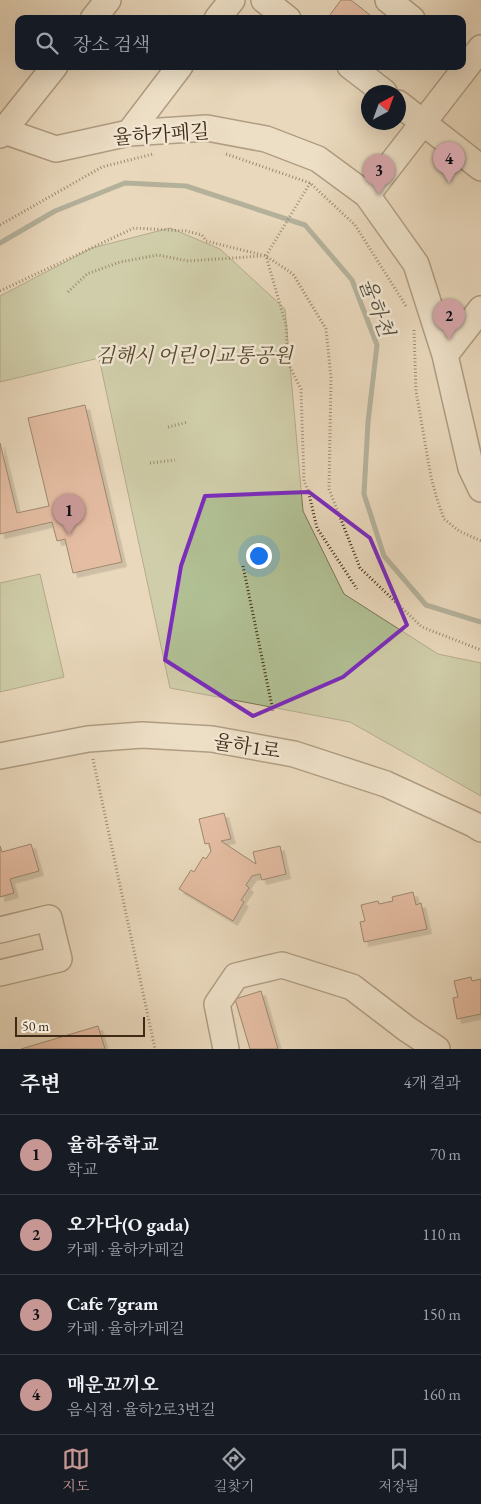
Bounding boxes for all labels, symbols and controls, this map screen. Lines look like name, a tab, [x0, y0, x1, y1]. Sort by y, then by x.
search box	[15, 15, 466, 70]
icon: search	[33, 29, 61, 57]
text: 장소 검색	[73, 32, 150, 57]
north arrow	[361, 85, 406, 130]
street label: 율하카페길	[112, 118, 210, 150]
pin: 4	[433, 142, 465, 183]
pin: 3	[363, 154, 395, 195]
water label: 율하천	[353, 274, 401, 342]
pin: 2	[433, 299, 465, 340]
park label: 김해시 어린이교통공원	[95, 342, 294, 368]
pin: 1	[53, 494, 85, 535]
your location	[246, 543, 272, 569]
street label: 율하1로	[212, 728, 282, 764]
scale bar	[15, 1014, 145, 1037]
text: 50 m	[22, 1017, 49, 1035]
text: 주변	[20, 1070, 61, 1097]
text: 4개 결과	[404, 1072, 461, 1093]
text: 율하중학교	[67, 1132, 159, 1157]
text: 1	[32, 1144, 40, 1165]
text: 70 m	[430, 1144, 461, 1165]
text: 학교	[67, 1159, 98, 1180]
text: 오가다(O gada)	[67, 1212, 189, 1237]
text: 2	[32, 1224, 40, 1245]
text: 110 m	[422, 1224, 461, 1245]
text: 카페 · 율하카페길	[67, 1239, 185, 1260]
text: Cafe 7gram	[67, 1291, 158, 1316]
text: 3	[32, 1304, 40, 1325]
text: 150 m	[422, 1304, 461, 1325]
text: 카페 · 율하카페길	[67, 1318, 185, 1339]
text: 매운꼬끼오	[67, 1372, 159, 1397]
text: 4	[32, 1384, 40, 1405]
text: 160 m	[422, 1384, 461, 1405]
text: 음식점 · 율하2로3번길	[67, 1399, 216, 1420]
tab: 지도	[62, 1445, 90, 1495]
tab: 길찾기	[214, 1445, 254, 1495]
tab: 저장됨	[378, 1445, 419, 1495]

